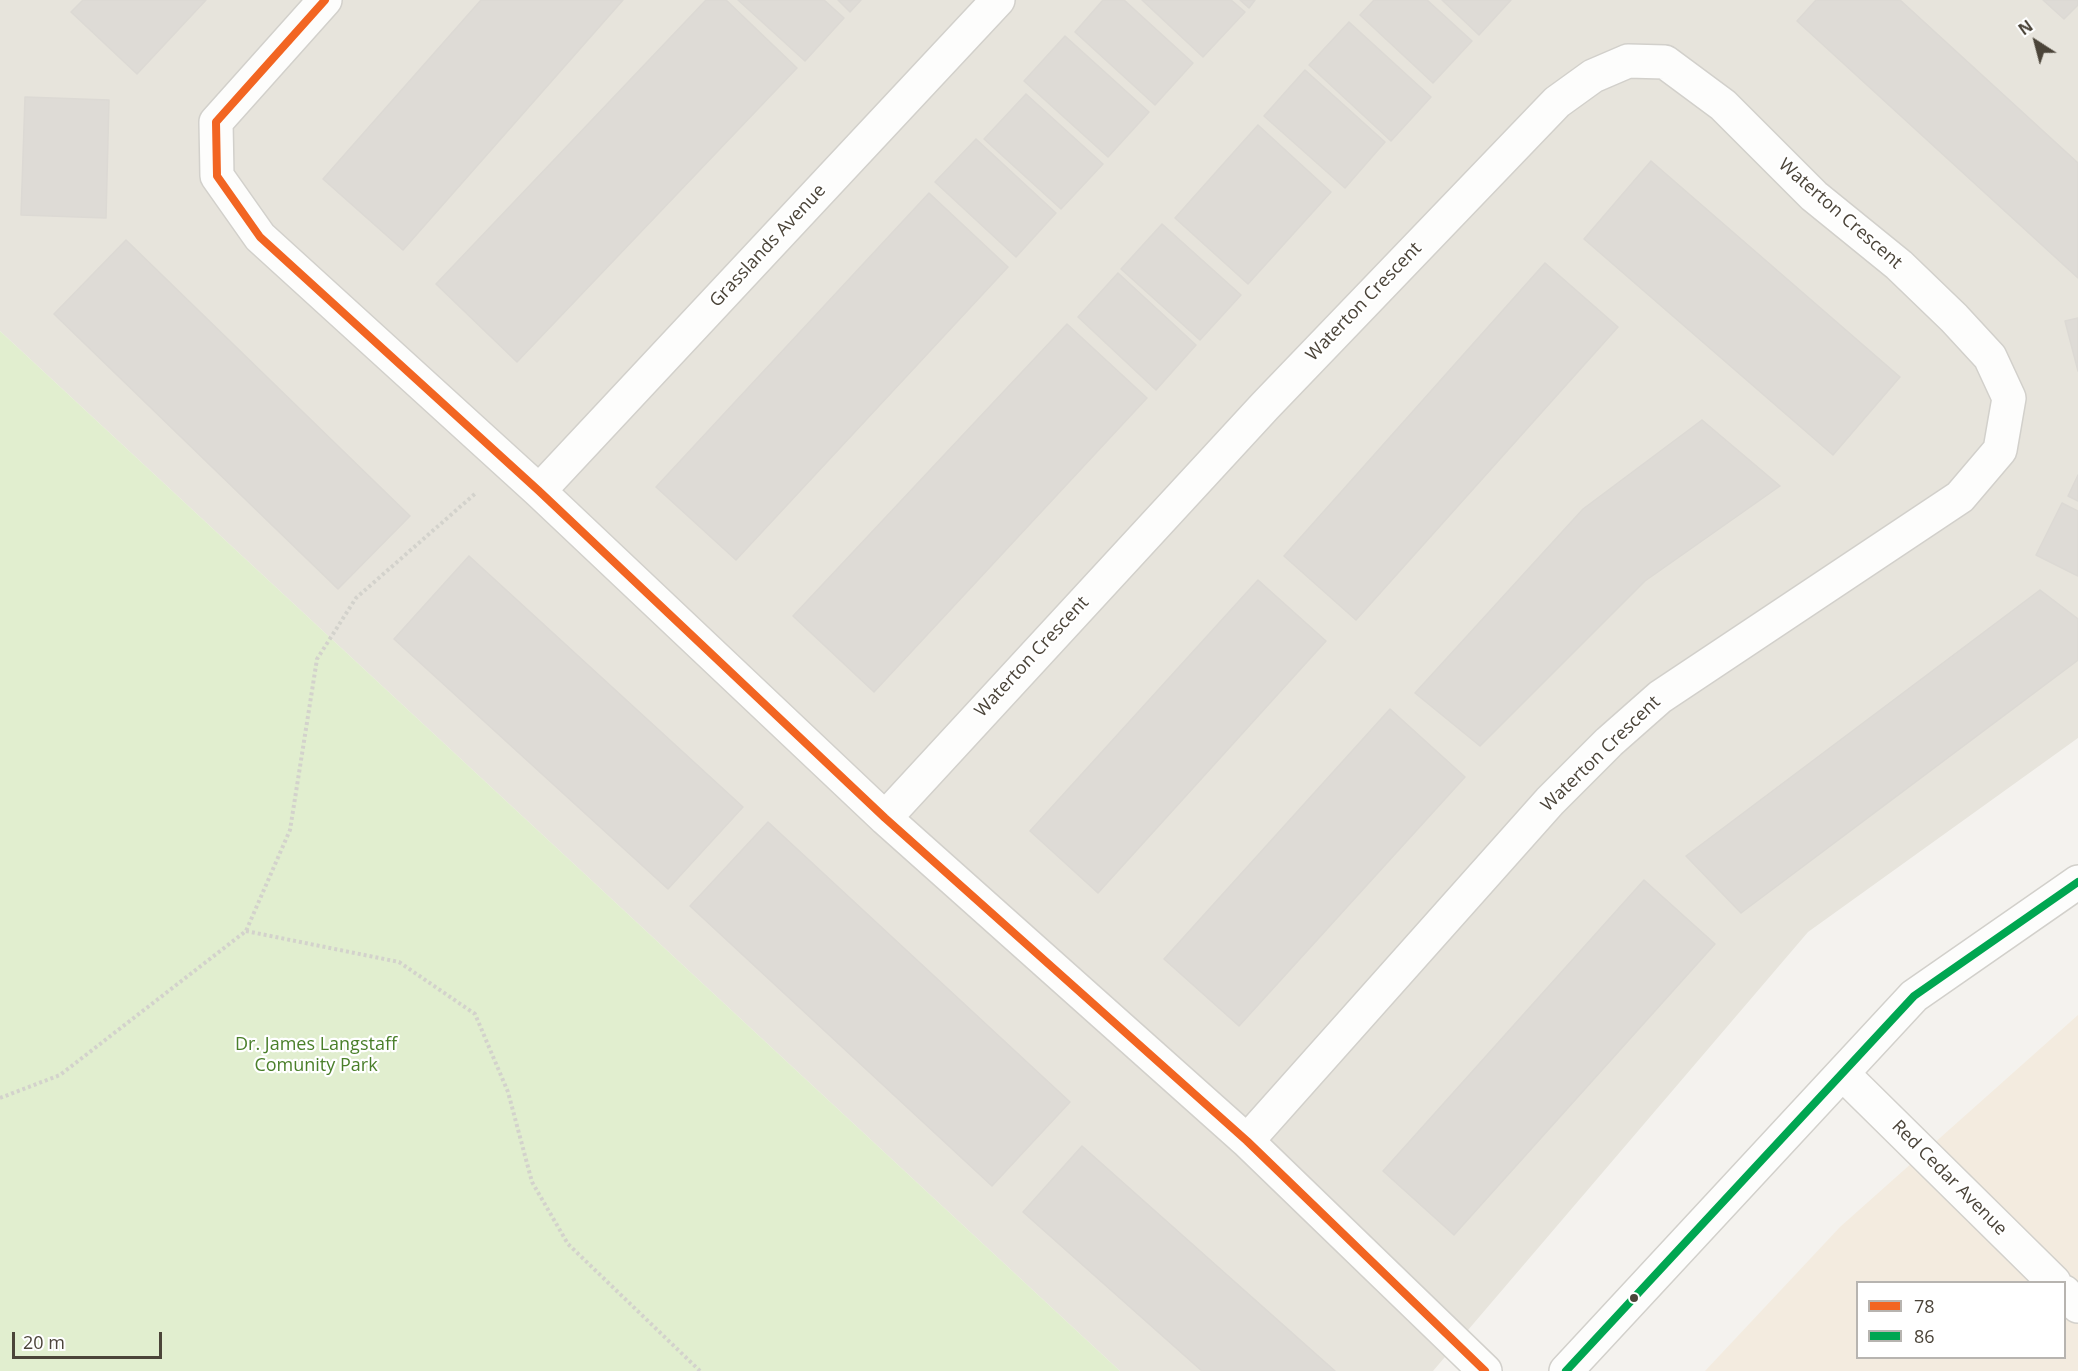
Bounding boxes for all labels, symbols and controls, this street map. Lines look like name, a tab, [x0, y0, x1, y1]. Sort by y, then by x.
north arrow	[2006, 12, 2066, 72]
text: N	[2014, 15, 2037, 40]
street label: Waterton Crescent	[1774, 154, 1906, 274]
street label: Grasslands Avenue	[706, 180, 830, 312]
street label: Waterton Crescent	[1302, 238, 1426, 366]
street label: Waterton Crescent	[971, 592, 1093, 722]
street label: Waterton Crescent	[1537, 692, 1665, 816]
park label: Dr. James Langstaff Comunity Park	[235, 1034, 397, 1076]
street label: Red Cedar Avenue	[1887, 1116, 2011, 1240]
legend	[1856, 1281, 2066, 1359]
unlabelled marker	[1628, 1292, 1640, 1304]
text: 78	[1914, 1294, 1935, 1318]
scale bar	[15, 1320, 165, 1358]
text: 86	[1914, 1324, 1935, 1348]
text: 20 m	[23, 1330, 65, 1354]

